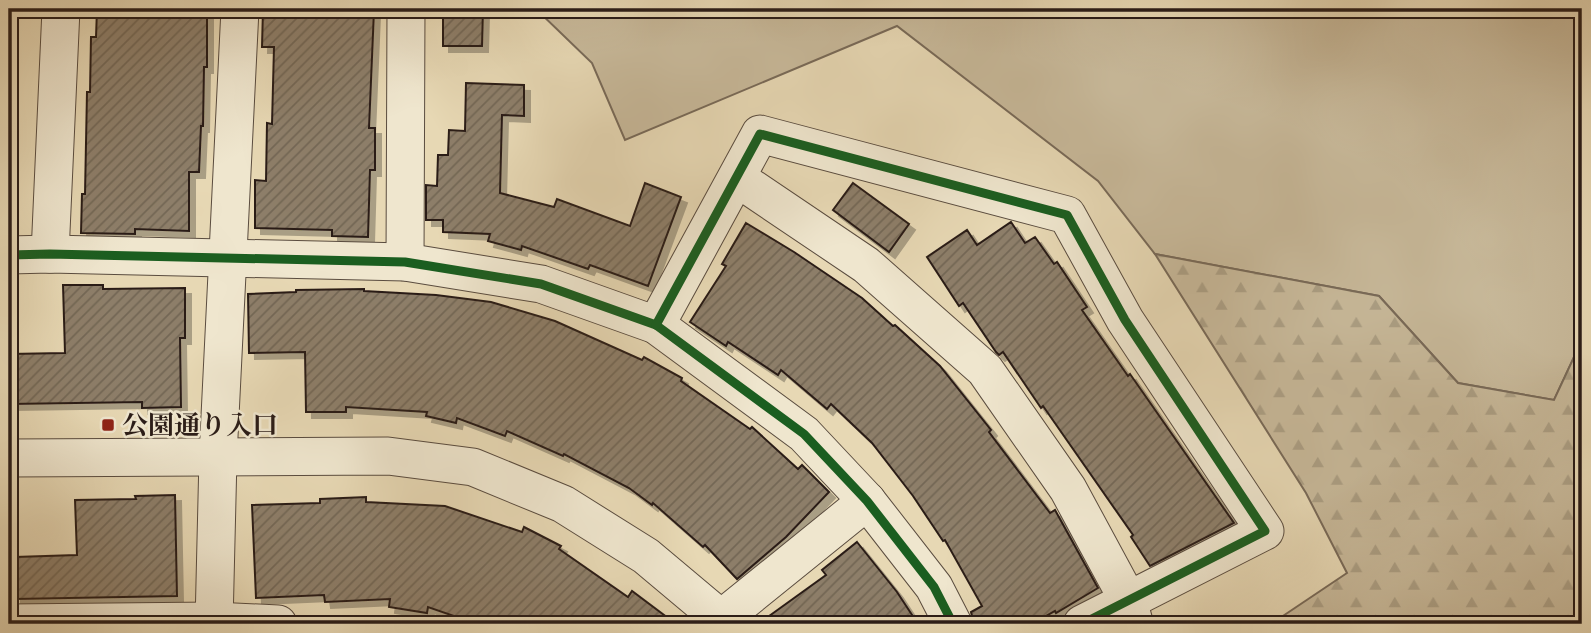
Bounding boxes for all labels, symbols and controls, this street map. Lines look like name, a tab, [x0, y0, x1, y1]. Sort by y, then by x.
place label: 公園通り入口	[122, 410, 278, 441]
marker: 公園通り入口	[100, 417, 116, 433]

